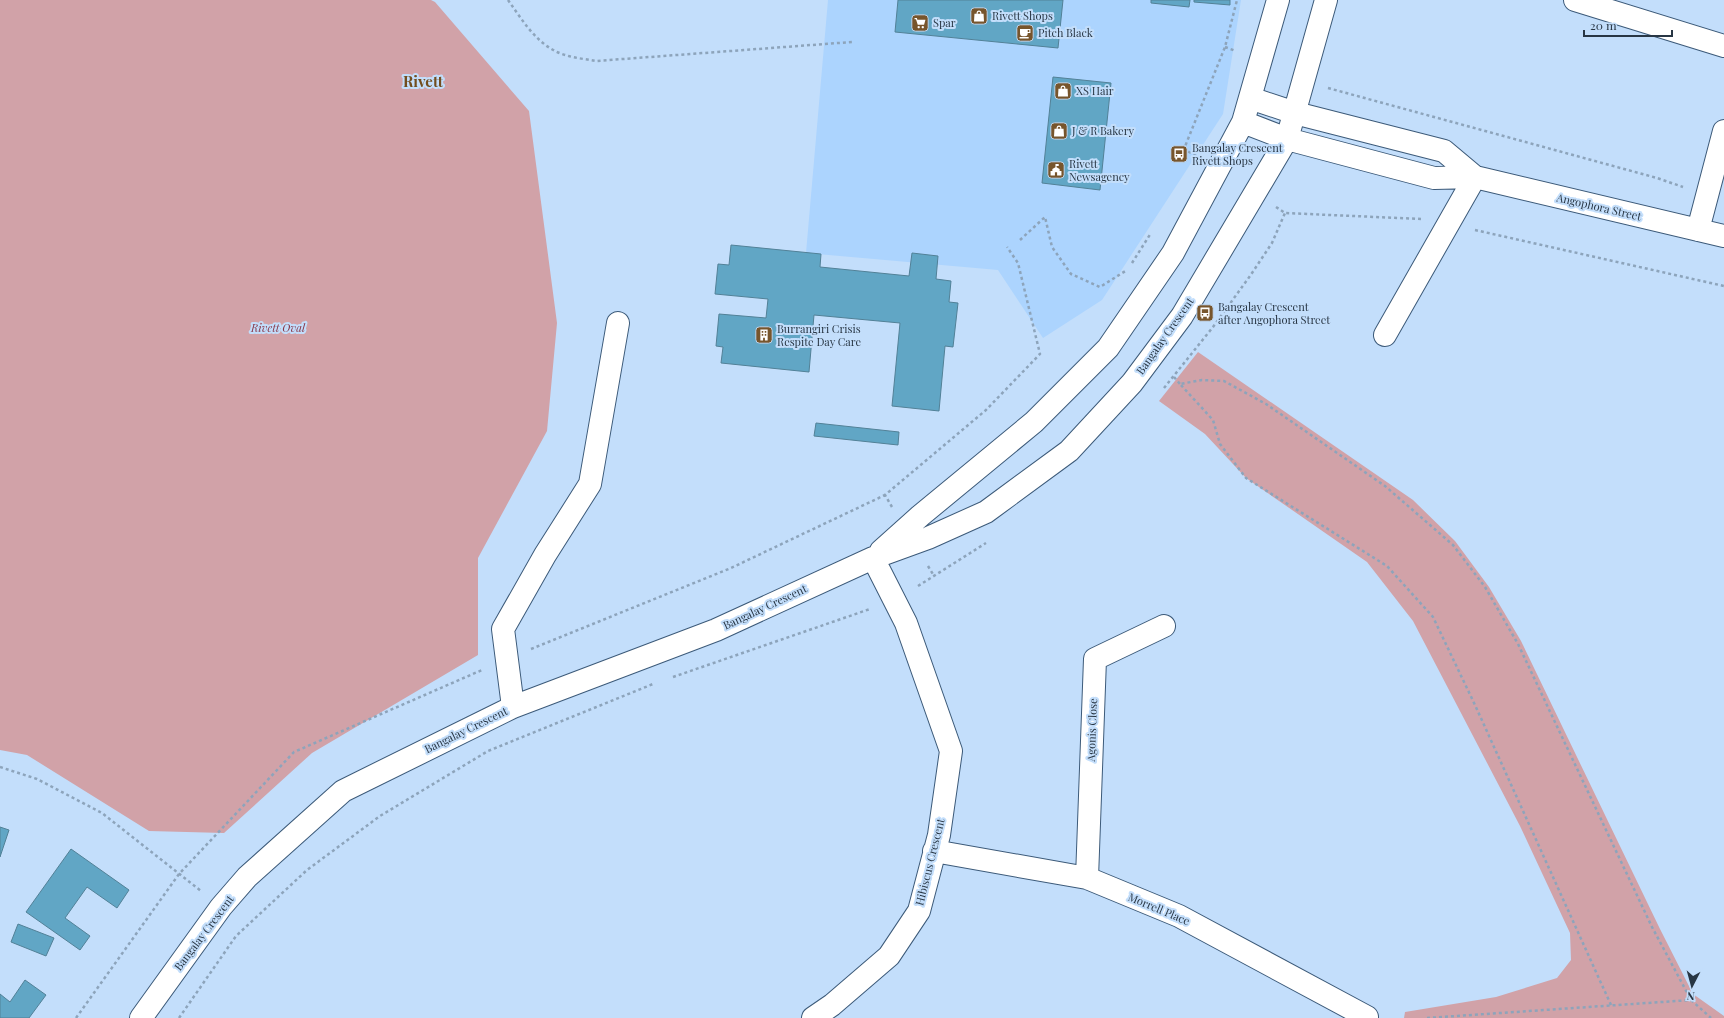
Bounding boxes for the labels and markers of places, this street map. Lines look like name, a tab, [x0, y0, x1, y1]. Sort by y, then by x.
shop icon: Rivett Shops	[969, 6, 989, 26]
place label: Rivett Shops	[992, 8, 1053, 23]
supermarket icon: Spar	[910, 13, 930, 33]
place label: Spar	[933, 15, 956, 30]
cafe icon: Pitch Black	[1015, 23, 1035, 43]
place label: Pitch Black	[1038, 25, 1093, 40]
shop icon: XS Hair	[1053, 81, 1073, 101]
place label: XS Hair	[1076, 83, 1114, 98]
shop icon: J & R Bakery	[1049, 121, 1069, 141]
place label: J & R Bakery	[1071, 123, 1135, 138]
place label: Bangalay Crescent Rivett Shops	[1192, 140, 1283, 168]
bus stop icon: Bangalay Crescent Rivett Shops	[1169, 144, 1189, 164]
place label: Rivett Newsagency	[1069, 156, 1130, 184]
public building icon: Rivett Newsagency	[1046, 160, 1066, 180]
place label: Bangalay Crescent after Angophora Street	[1218, 299, 1330, 327]
bus stop icon: Bangalay Crescent after Angophora Street	[1195, 303, 1215, 323]
place label: Burrangiri Crisis Respite Day Care	[777, 321, 861, 349]
building icon: Burrangiri Crisis Respite Day Care	[754, 325, 774, 345]

